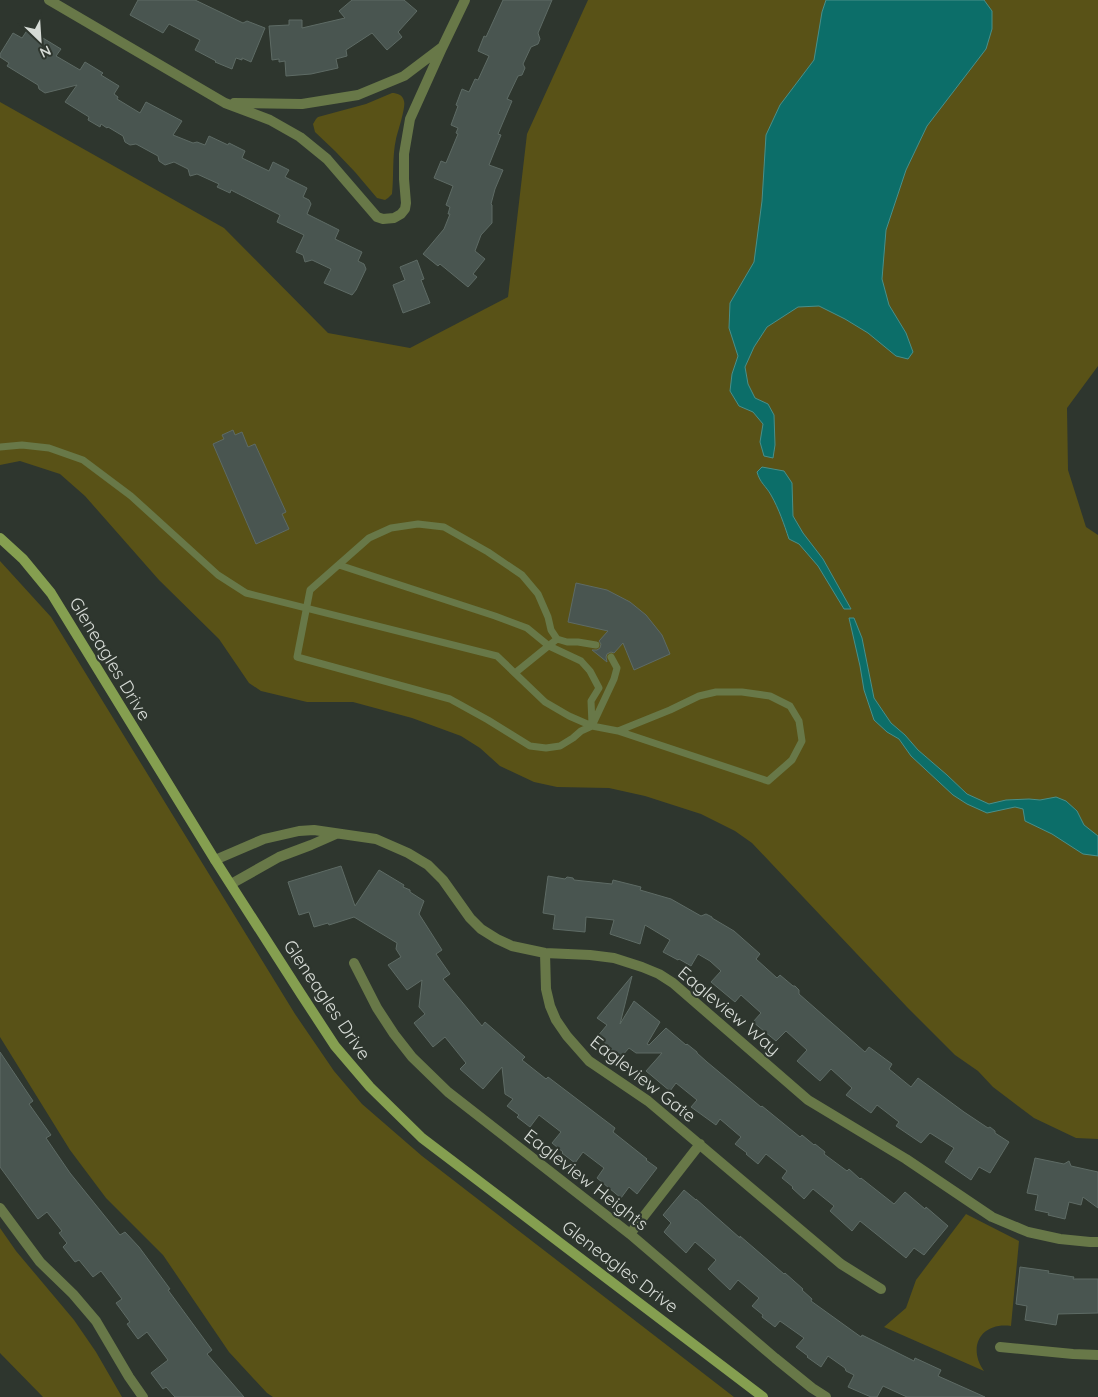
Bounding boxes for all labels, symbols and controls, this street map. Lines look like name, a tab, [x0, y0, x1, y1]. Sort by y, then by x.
north arrow	[15, 15, 65, 65]
text: N	[37, 41, 54, 62]
street label: Gleneagles Drive	[64, 593, 156, 725]
street label: Gleneagles Drive	[279, 935, 376, 1064]
street label: Eagleview Way	[673, 961, 785, 1060]
street label: Eagleview Gate	[586, 1030, 701, 1127]
street label: Eagleview Heights	[519, 1124, 653, 1235]
street label: Gleneagles Drive	[557, 1215, 683, 1318]

